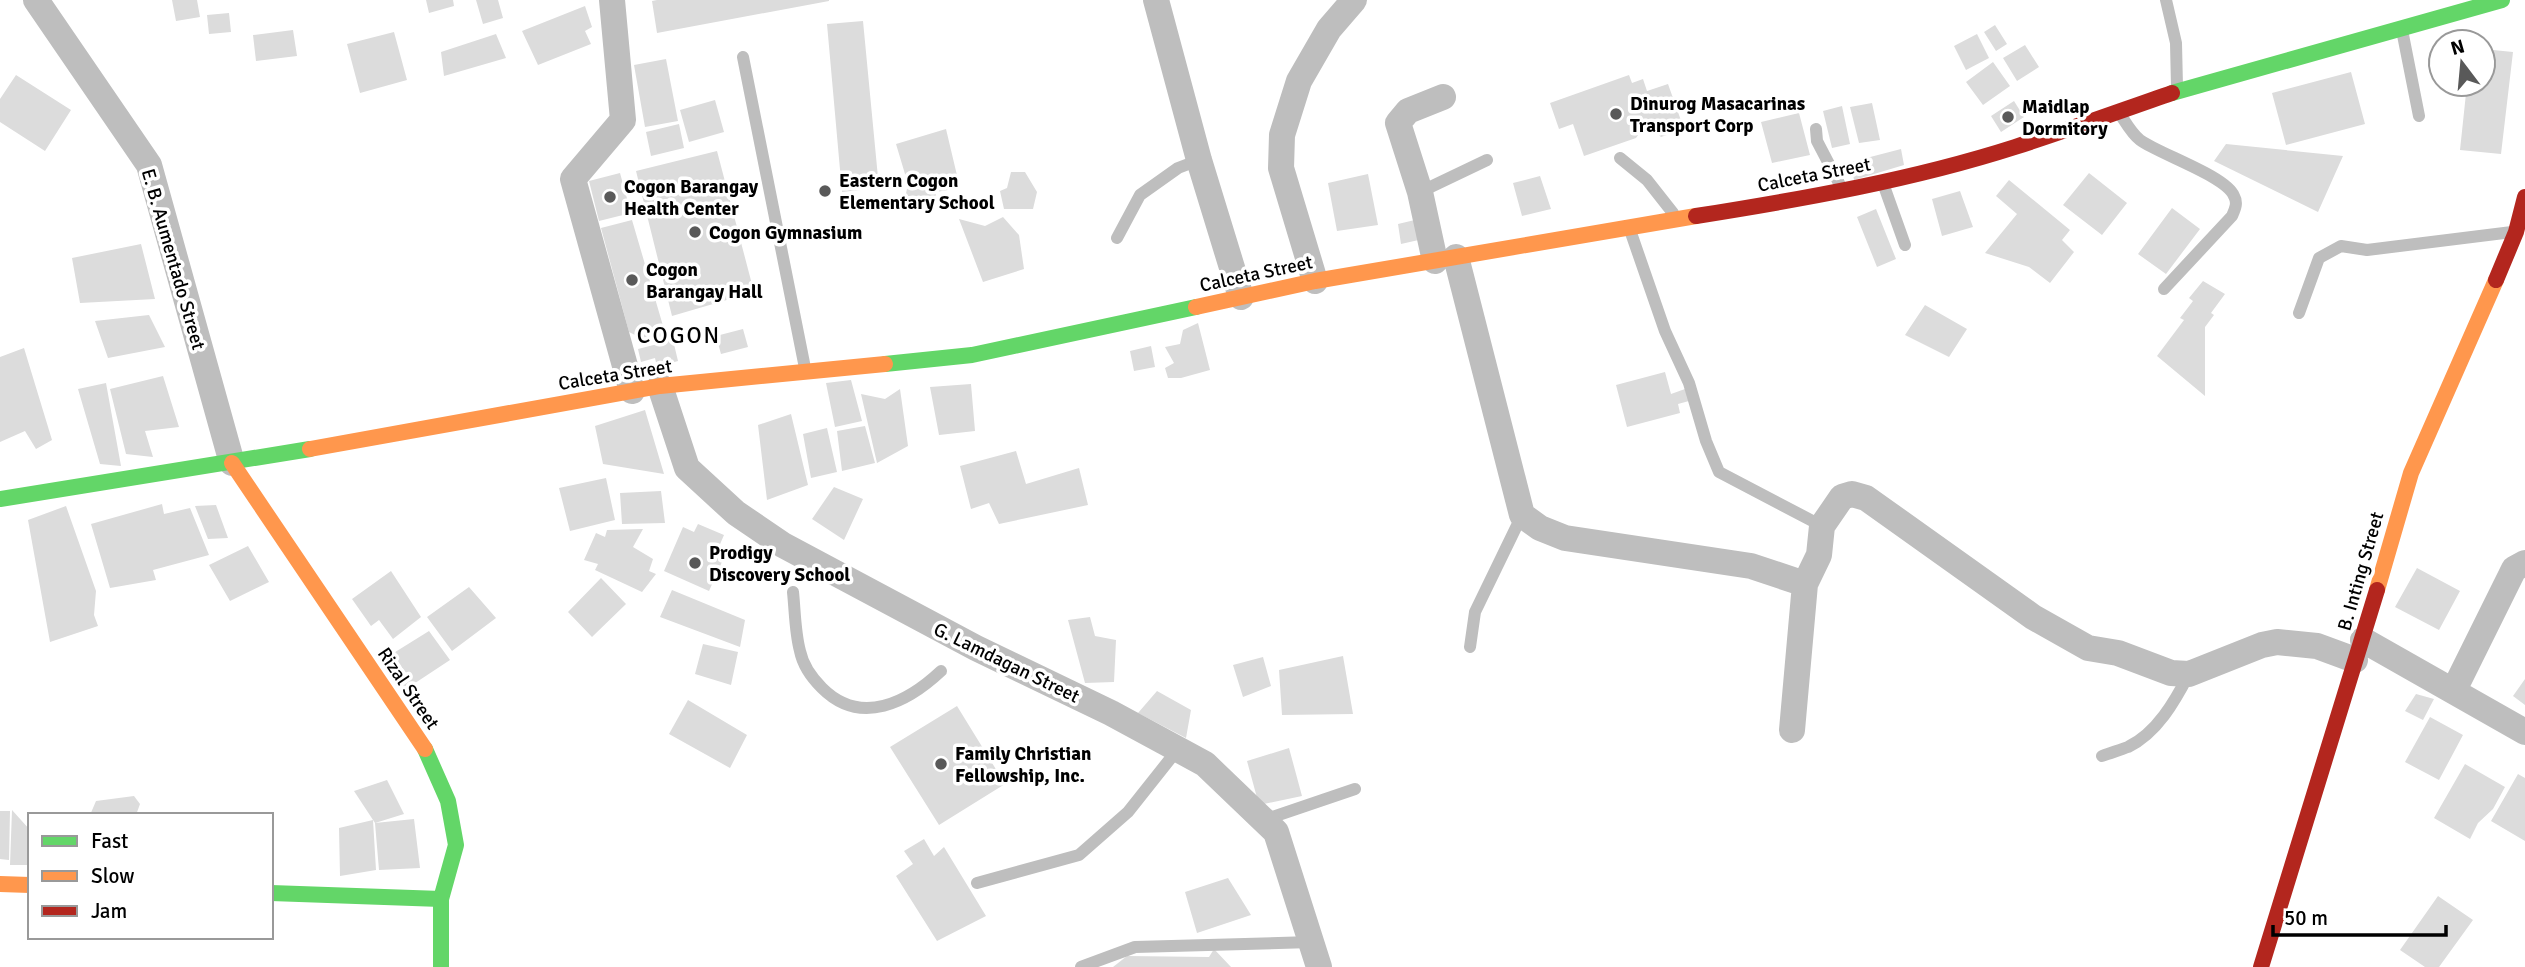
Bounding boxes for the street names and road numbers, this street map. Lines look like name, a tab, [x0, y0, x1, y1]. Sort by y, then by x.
street label: Calceta Street	[1756, 152, 1873, 198]
street label: E. B. Aumentado Street	[136, 166, 210, 353]
street label: Calceta Street	[1198, 250, 1315, 298]
street label: Calceta Street	[557, 354, 674, 396]
street label: B. Inting Street	[2333, 509, 2389, 634]
street label: G. Lamdagan Street	[930, 617, 1084, 709]
street label: Rizal Street	[372, 643, 445, 734]

